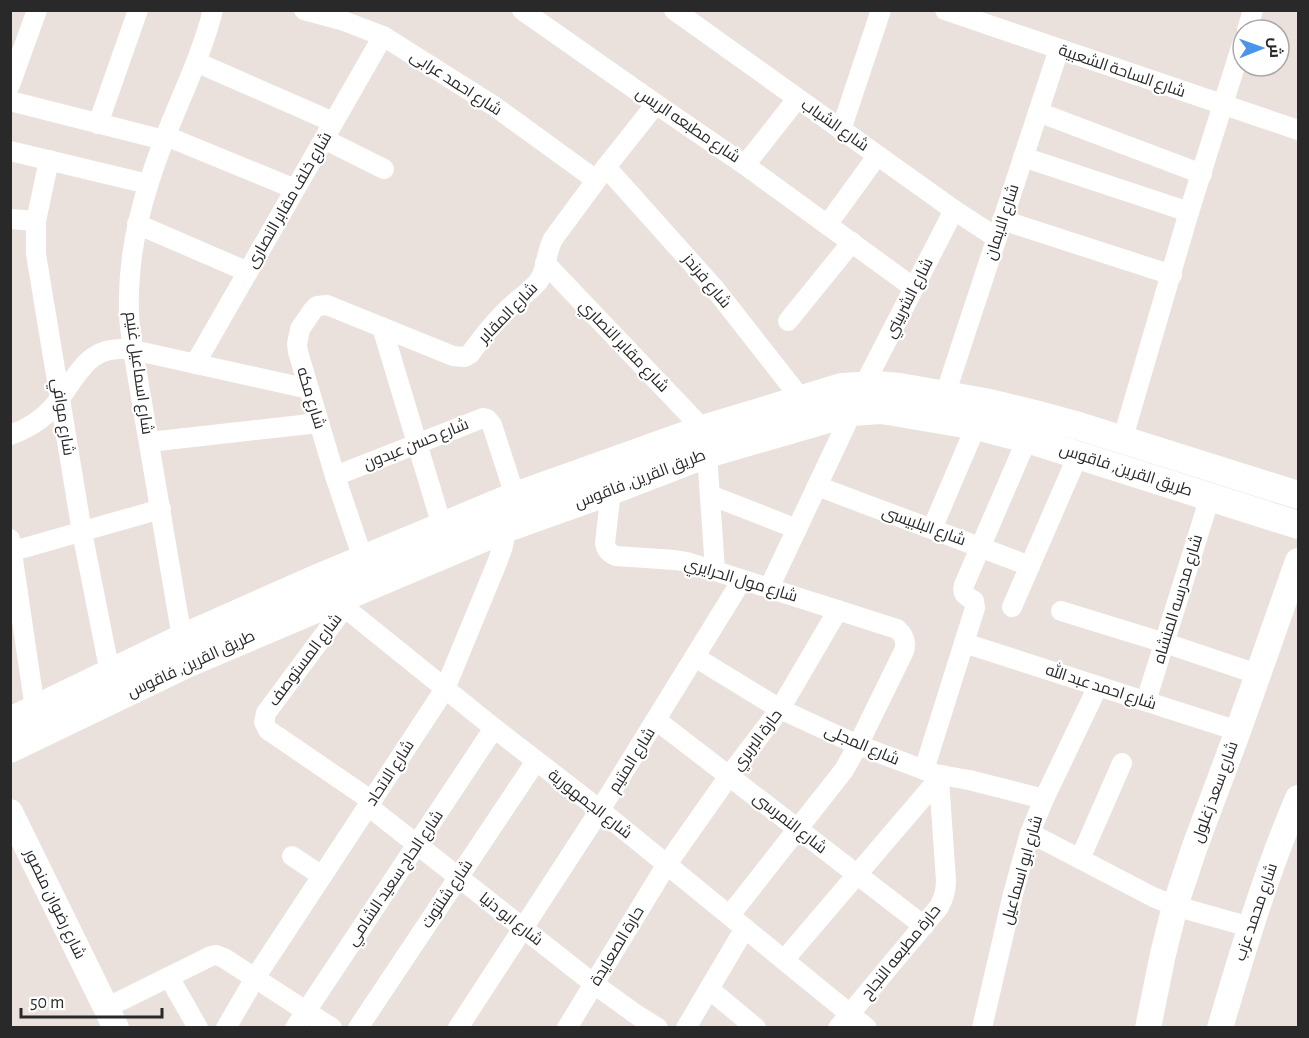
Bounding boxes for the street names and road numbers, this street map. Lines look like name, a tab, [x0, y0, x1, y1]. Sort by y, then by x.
street label: شارع الساحة الشعبية	[1056, 41, 1188, 103]
street label: شارع احمد عرابى	[406, 47, 505, 121]
street label: شارع مطبعه الريس	[631, 84, 743, 168]
street label: شارع الشباب	[797, 95, 872, 156]
street label: شارع خلف مقابر النصارى	[243, 129, 337, 272]
street label: شارع الايمان	[981, 182, 1025, 263]
street label: شارع فرندز	[677, 249, 735, 313]
street label: شارع الشربيني	[881, 255, 940, 343]
street label: شارع المقابر	[474, 279, 543, 349]
street label: شارع مقابر النصاري	[573, 296, 672, 399]
street label: شارع اسماعيل غنيم	[119, 310, 157, 436]
street label: شارع مكه	[291, 365, 329, 432]
street label: شارع موافي	[44, 377, 78, 458]
street label: شارع حسن عبدون	[361, 415, 472, 475]
street label: طريق القرين, فاقوس	[1057, 441, 1194, 501]
street label: طريق القرين, فاقوس	[572, 447, 708, 513]
street label: شارع البلبيسى	[879, 503, 968, 551]
street label: شارع مدرسه المنشاه	[1150, 532, 1208, 666]
street label: شارع مول الحرايري	[681, 554, 800, 610]
street label: شارع المستوصف	[264, 610, 347, 711]
street label: طريق القرين, فاقوس	[125, 627, 258, 702]
street label: شارع احمد عبد الله	[1043, 659, 1159, 715]
street label: حارة البربري	[729, 707, 789, 776]
street label: شارع المجلى	[821, 721, 902, 771]
street label: شارع المتيم	[605, 724, 661, 797]
street label: شارع الاتحاد	[362, 737, 420, 810]
street label: شارع سعد زغلول	[1188, 739, 1244, 846]
street label: شارع الجمهورية	[543, 766, 636, 844]
street label: شارع النمرسى	[748, 789, 830, 859]
street label: شارع الحاج سعيد الشامي	[343, 807, 450, 951]
street label: شارع ابو اسماعيل	[998, 813, 1048, 927]
street label: شارع رضوان منصور	[18, 845, 89, 963]
street label: شارع شلتوت	[418, 856, 478, 933]
street label: شارع محمد عزب	[1231, 861, 1283, 964]
street label: شارع ابو دنيا	[474, 889, 546, 951]
street label: حارة مطبعه النجاح	[858, 902, 946, 1004]
street label: حارة الصعايدة	[587, 904, 648, 989]

